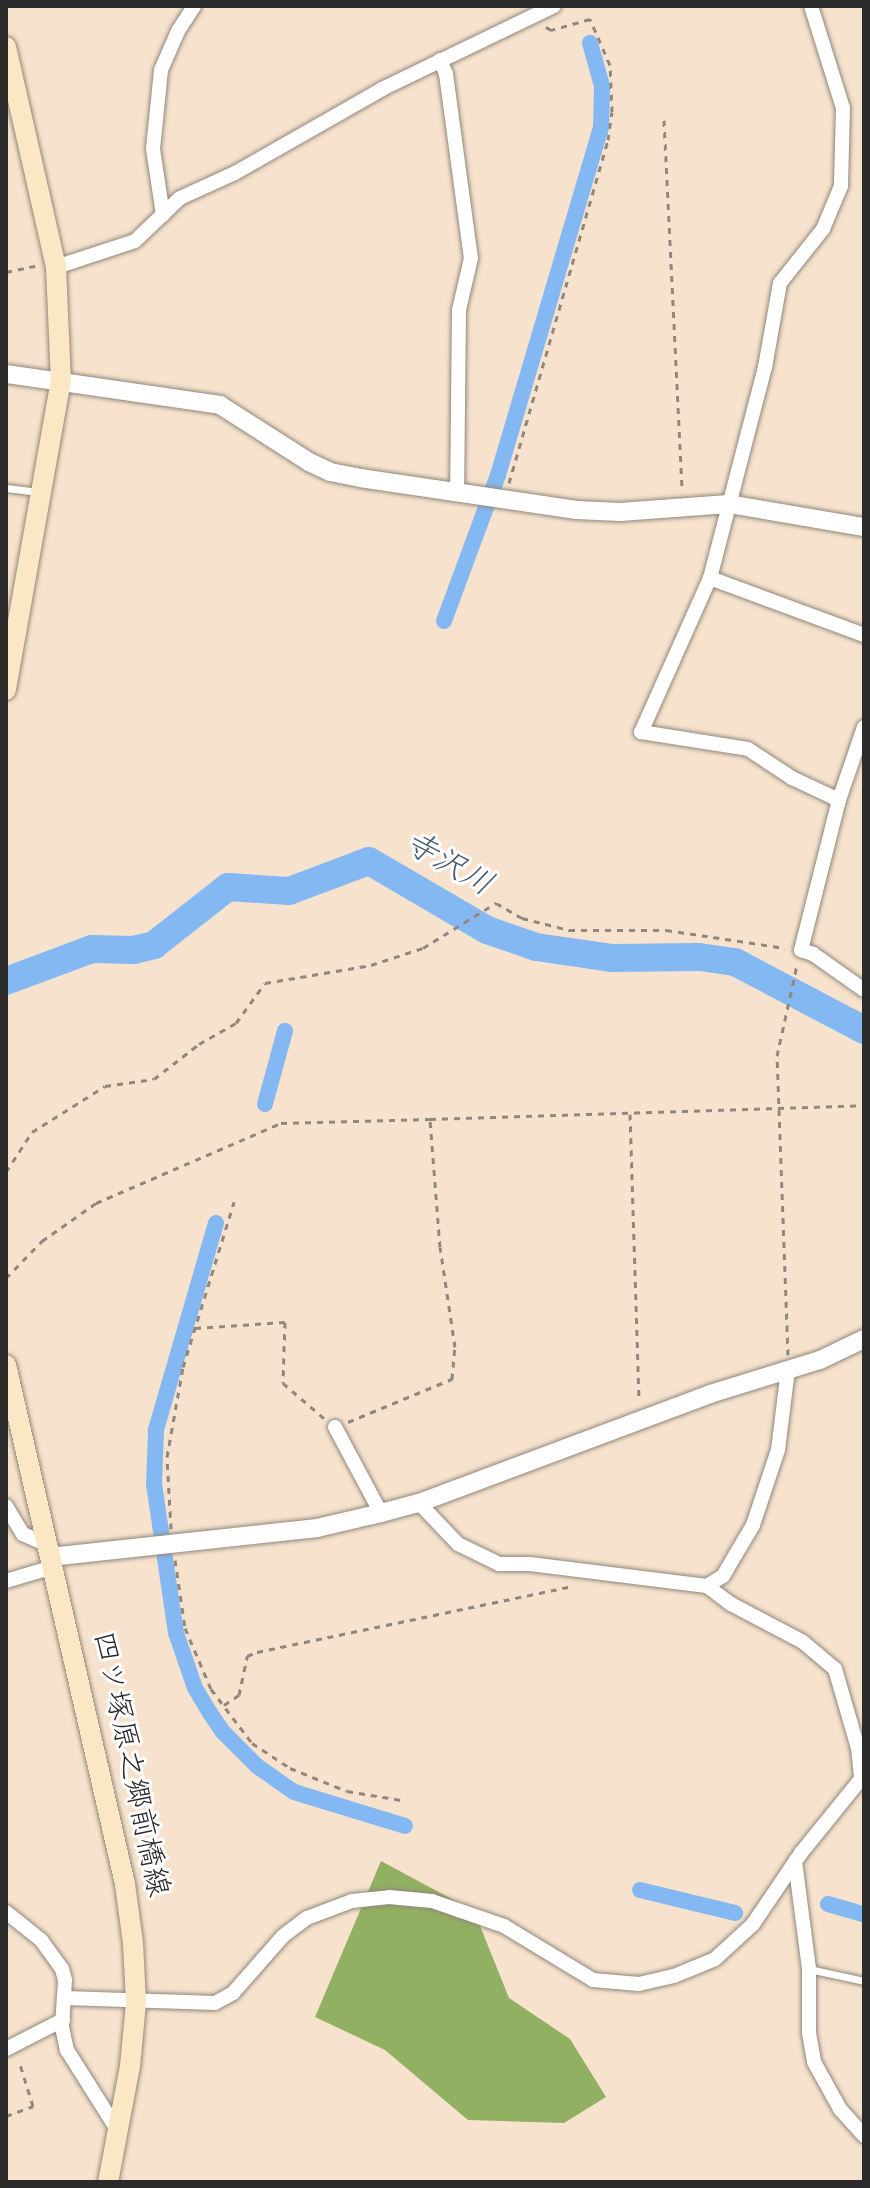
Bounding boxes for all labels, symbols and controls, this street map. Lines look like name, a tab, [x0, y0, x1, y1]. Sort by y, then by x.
water label: 寺沢川	[396, 826, 498, 908]
street label: 四ツ塚原之郷前橋線	[81, 1629, 173, 1901]

